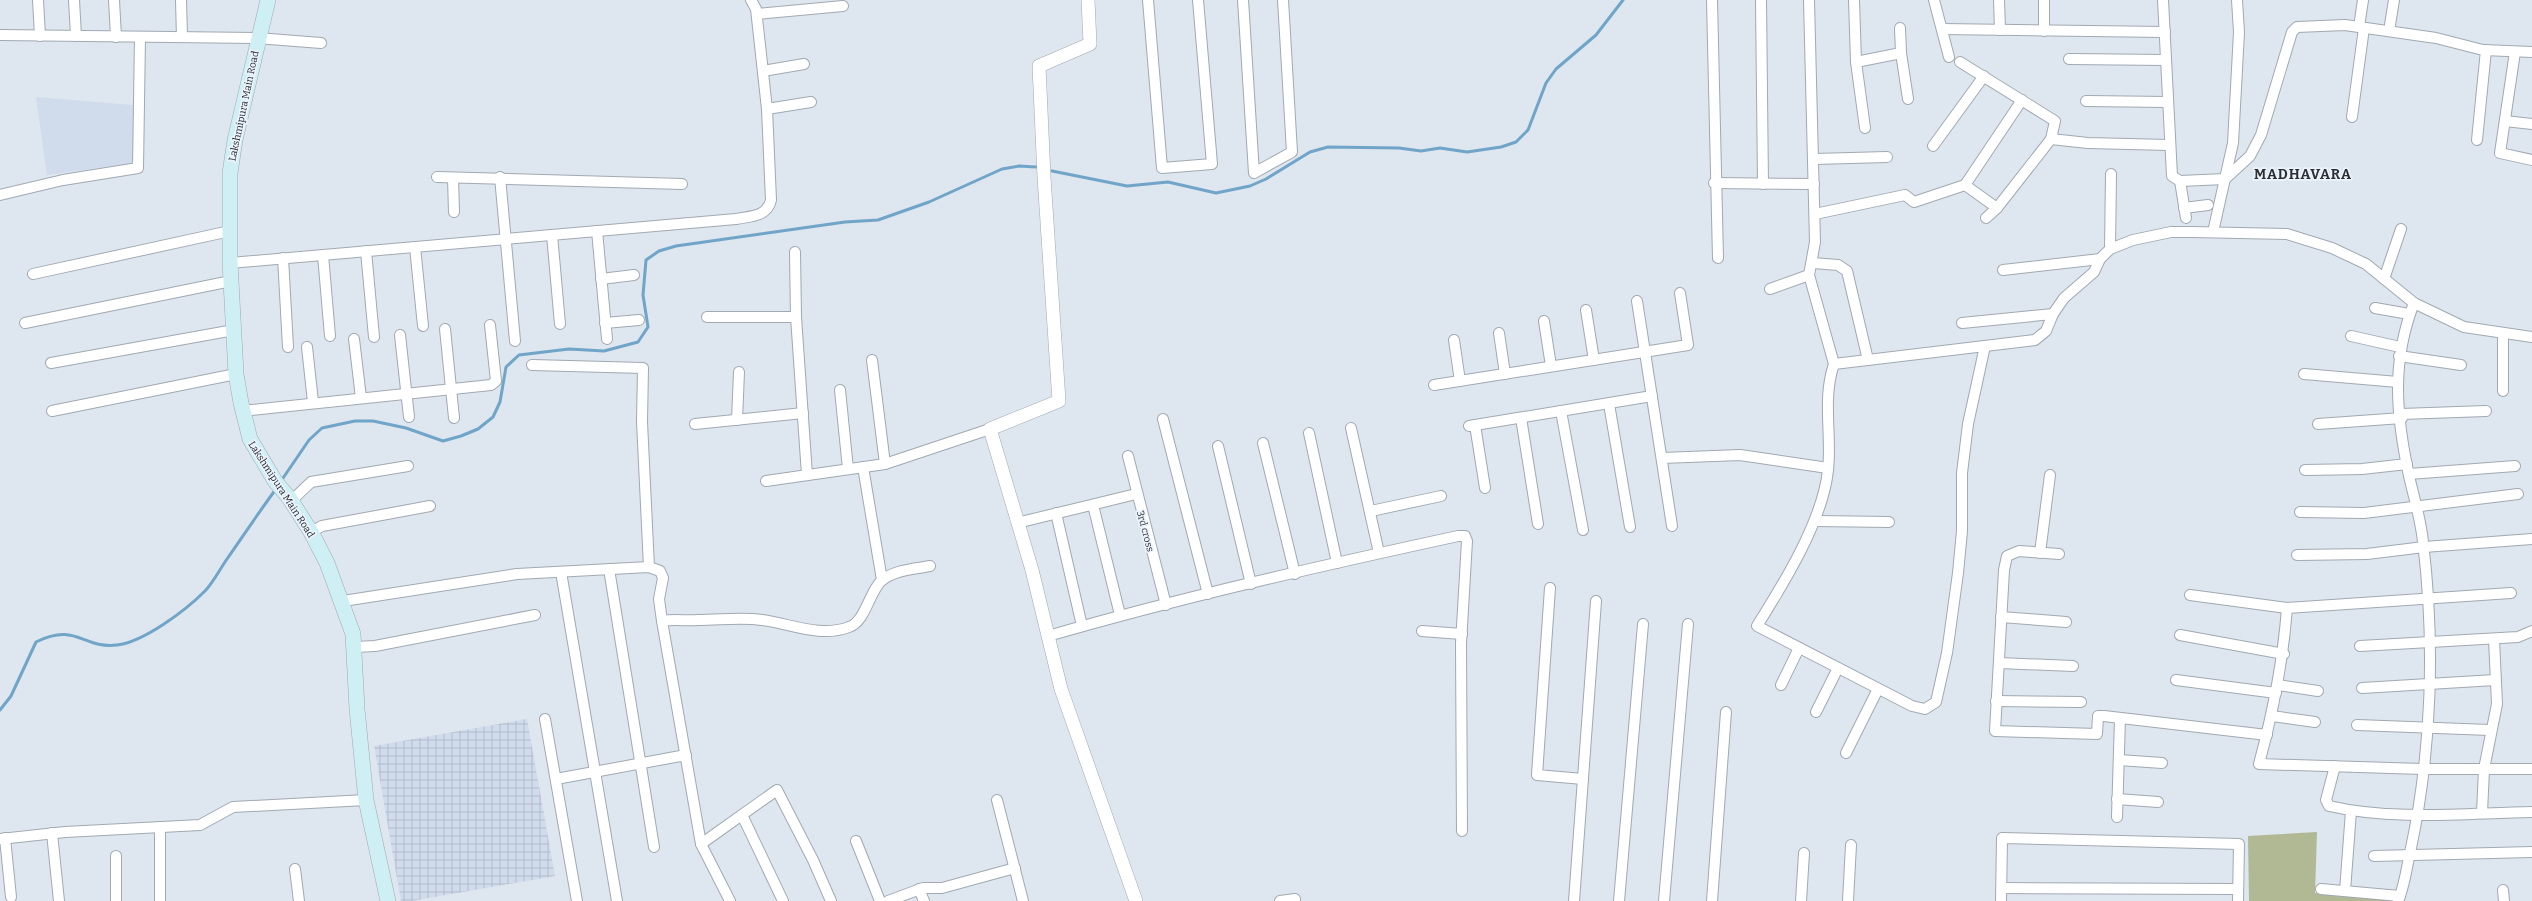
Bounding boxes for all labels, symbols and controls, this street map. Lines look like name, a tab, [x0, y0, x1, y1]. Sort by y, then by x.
street label: Lakshmipura Main Road	[226, 50, 262, 162]
district label: MADHAVARA	[2254, 166, 2352, 183]
street label: Lakshmipura Main Road	[245, 439, 317, 540]
street label: 3rd cross	[1134, 509, 1156, 553]

